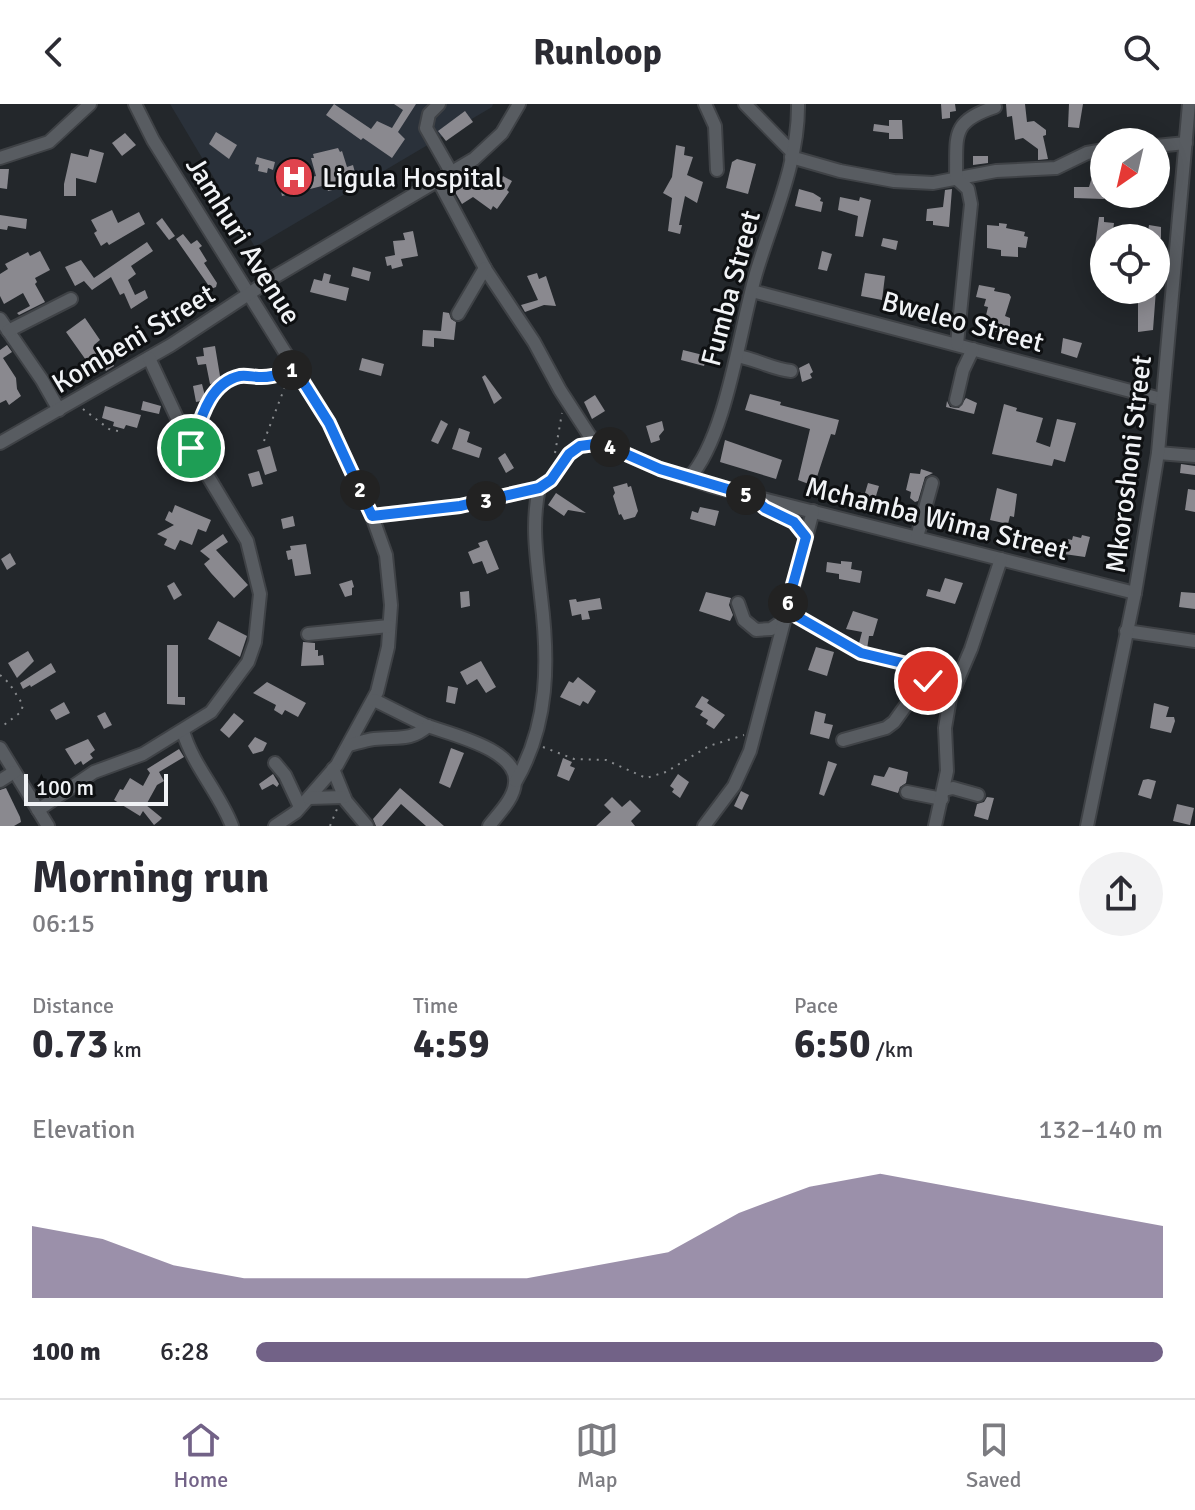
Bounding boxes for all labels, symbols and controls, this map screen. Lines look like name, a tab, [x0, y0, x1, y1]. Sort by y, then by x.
icon: back	[32, 30, 76, 74]
text: Runloop	[533, 30, 662, 75]
icon: search	[1119, 30, 1163, 74]
north arrow	[1090, 128, 1170, 208]
map controls	[1090, 128, 1170, 304]
street label: Jamhuri Avenue	[178, 151, 308, 331]
hospital icon: Ligula Hospital	[273, 156, 315, 198]
place label: Ligula Hospital	[322, 161, 503, 195]
street label: Fumba Street	[694, 207, 768, 370]
button: locate	[1090, 224, 1170, 304]
street label: Kombeni Street	[46, 277, 221, 401]
street label: Bweleo Street	[878, 284, 1048, 360]
pin: 1	[272, 350, 312, 390]
street label: Mkoroshoni Street	[1099, 353, 1159, 575]
text: 1	[286, 356, 298, 383]
pin	[157, 414, 225, 482]
icon: arrive	[169, 426, 213, 470]
pin: 4	[590, 427, 630, 467]
text: 4	[604, 433, 616, 460]
pin: 2	[340, 470, 380, 510]
street label: Mchamba Wima Street	[802, 470, 1072, 568]
pin: 5	[726, 475, 766, 515]
text: 2	[354, 476, 366, 503]
pin: 3	[466, 481, 506, 521]
text: 5	[740, 481, 752, 508]
text: 3	[480, 487, 492, 514]
pin: 6	[768, 583, 808, 623]
text: 6	[782, 589, 794, 616]
pin	[894, 647, 962, 715]
icon: check	[906, 659, 950, 703]
scale bar	[24, 770, 168, 806]
text: 100 m	[36, 774, 94, 801]
text: Morning run	[32, 851, 269, 905]
button: share	[1079, 852, 1163, 936]
text: 06:15	[32, 908, 95, 940]
text: Distance	[32, 992, 114, 1019]
text: Time	[413, 992, 458, 1019]
text: Pace	[794, 992, 838, 1019]
text: 0.73	[32, 1019, 108, 1069]
text: 4:59	[413, 1019, 490, 1069]
text: 6:50	[794, 1019, 871, 1069]
text: km	[108, 1036, 142, 1063]
text: /km	[871, 1036, 913, 1063]
text: Elevation	[32, 1114, 136, 1146]
text: 132–140 m	[1039, 1114, 1163, 1146]
text: 100 m	[32, 1336, 101, 1368]
text: 6:28	[160, 1336, 209, 1368]
tab: Home	[173, 1418, 228, 1493]
tab: Map	[575, 1418, 619, 1493]
tab: Saved	[966, 1418, 1022, 1493]

